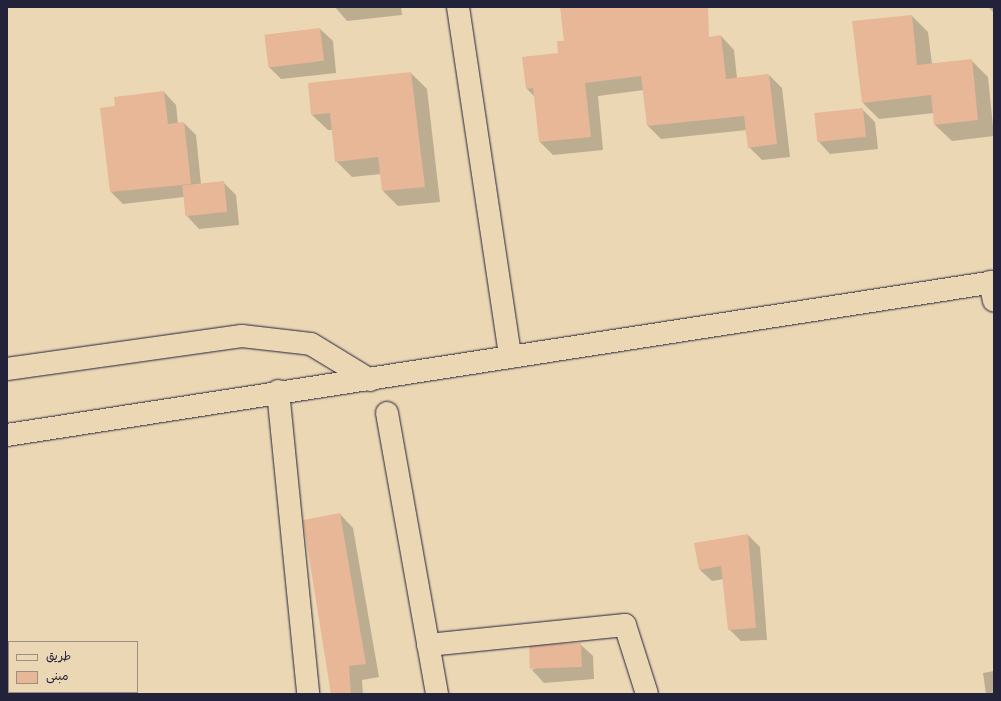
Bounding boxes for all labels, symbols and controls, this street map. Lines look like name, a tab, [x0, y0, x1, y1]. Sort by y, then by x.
legend	[8, 641, 138, 693]
text: طريق	[46, 649, 71, 663]
text: مبنى	[46, 669, 69, 683]

